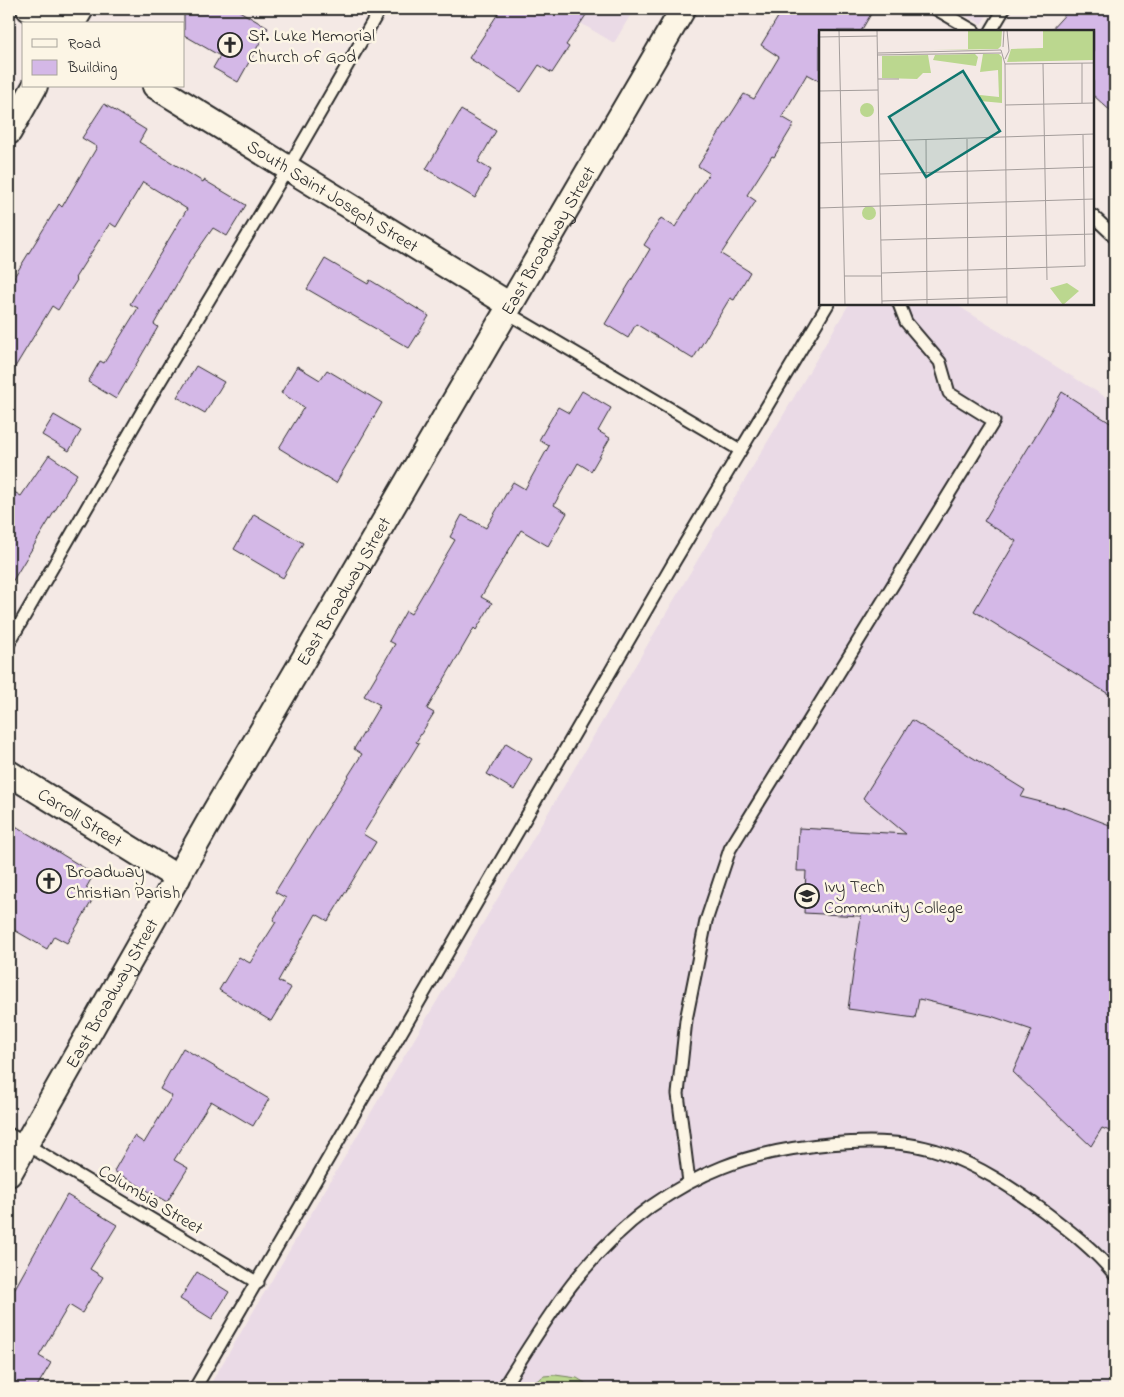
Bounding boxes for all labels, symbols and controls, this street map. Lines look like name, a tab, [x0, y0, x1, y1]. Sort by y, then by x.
legend	[22, 22, 185, 88]
place label: St. Luke Memorial Church of God	[248, 24, 375, 71]
inset map	[819, 30, 1094, 305]
church icon: St. Luke Memorial Church of God	[217, 32, 243, 58]
text: Road	[68, 33, 101, 55]
text: Building	[67, 57, 117, 80]
street label: South Saint Joseph Street	[241, 135, 423, 260]
street label: East Broadway Street	[496, 162, 603, 321]
street label: East Broadway Street	[291, 513, 399, 672]
street label: Carroll Street	[32, 783, 127, 855]
place label: Broadway Christian Parish	[65, 860, 180, 907]
church icon: Broadway Christian Parish	[36, 868, 62, 894]
place label: Ivy Tech Community College	[824, 875, 964, 923]
school or university icon: Ivy Tech Community College	[794, 883, 820, 909]
street label: East Broadway Street	[60, 914, 166, 1074]
street label: Columbia Street	[93, 1159, 207, 1242]

